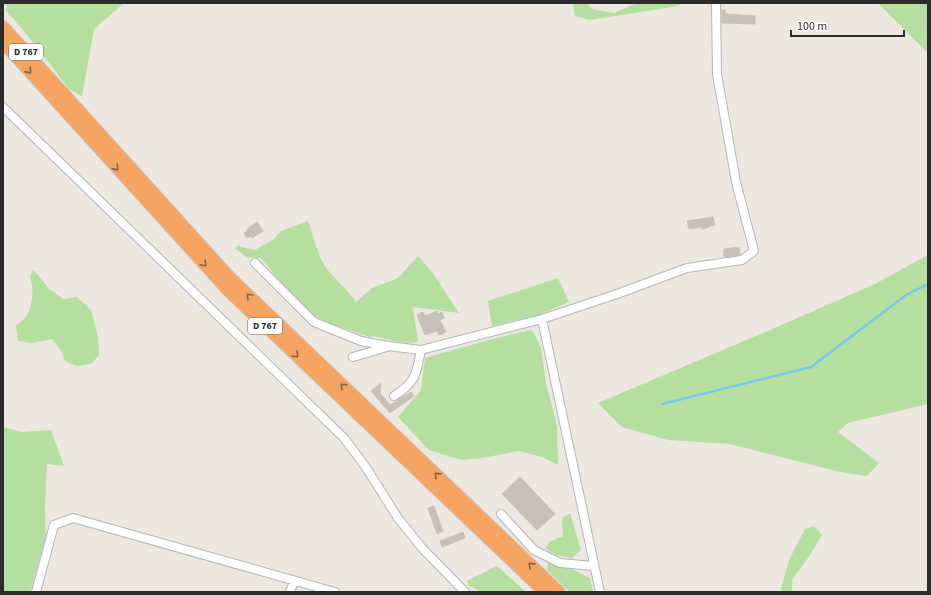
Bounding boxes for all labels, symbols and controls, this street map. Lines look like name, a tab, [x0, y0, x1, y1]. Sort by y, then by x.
scale bar	[791, 12, 904, 38]
text: 100 m	[797, 18, 827, 35]
road number: D 767	[9, 44, 43, 60]
one-way arrow	[24, 66, 32, 74]
one-way arrow	[112, 163, 119, 170]
one-way arrow	[199, 259, 206, 267]
one-way arrow	[246, 293, 254, 301]
road number: D 767	[248, 318, 282, 334]
one-way arrow	[291, 351, 299, 358]
one-way arrow	[340, 383, 348, 390]
one-way arrow	[434, 472, 442, 480]
one-way arrow	[528, 562, 536, 570]

